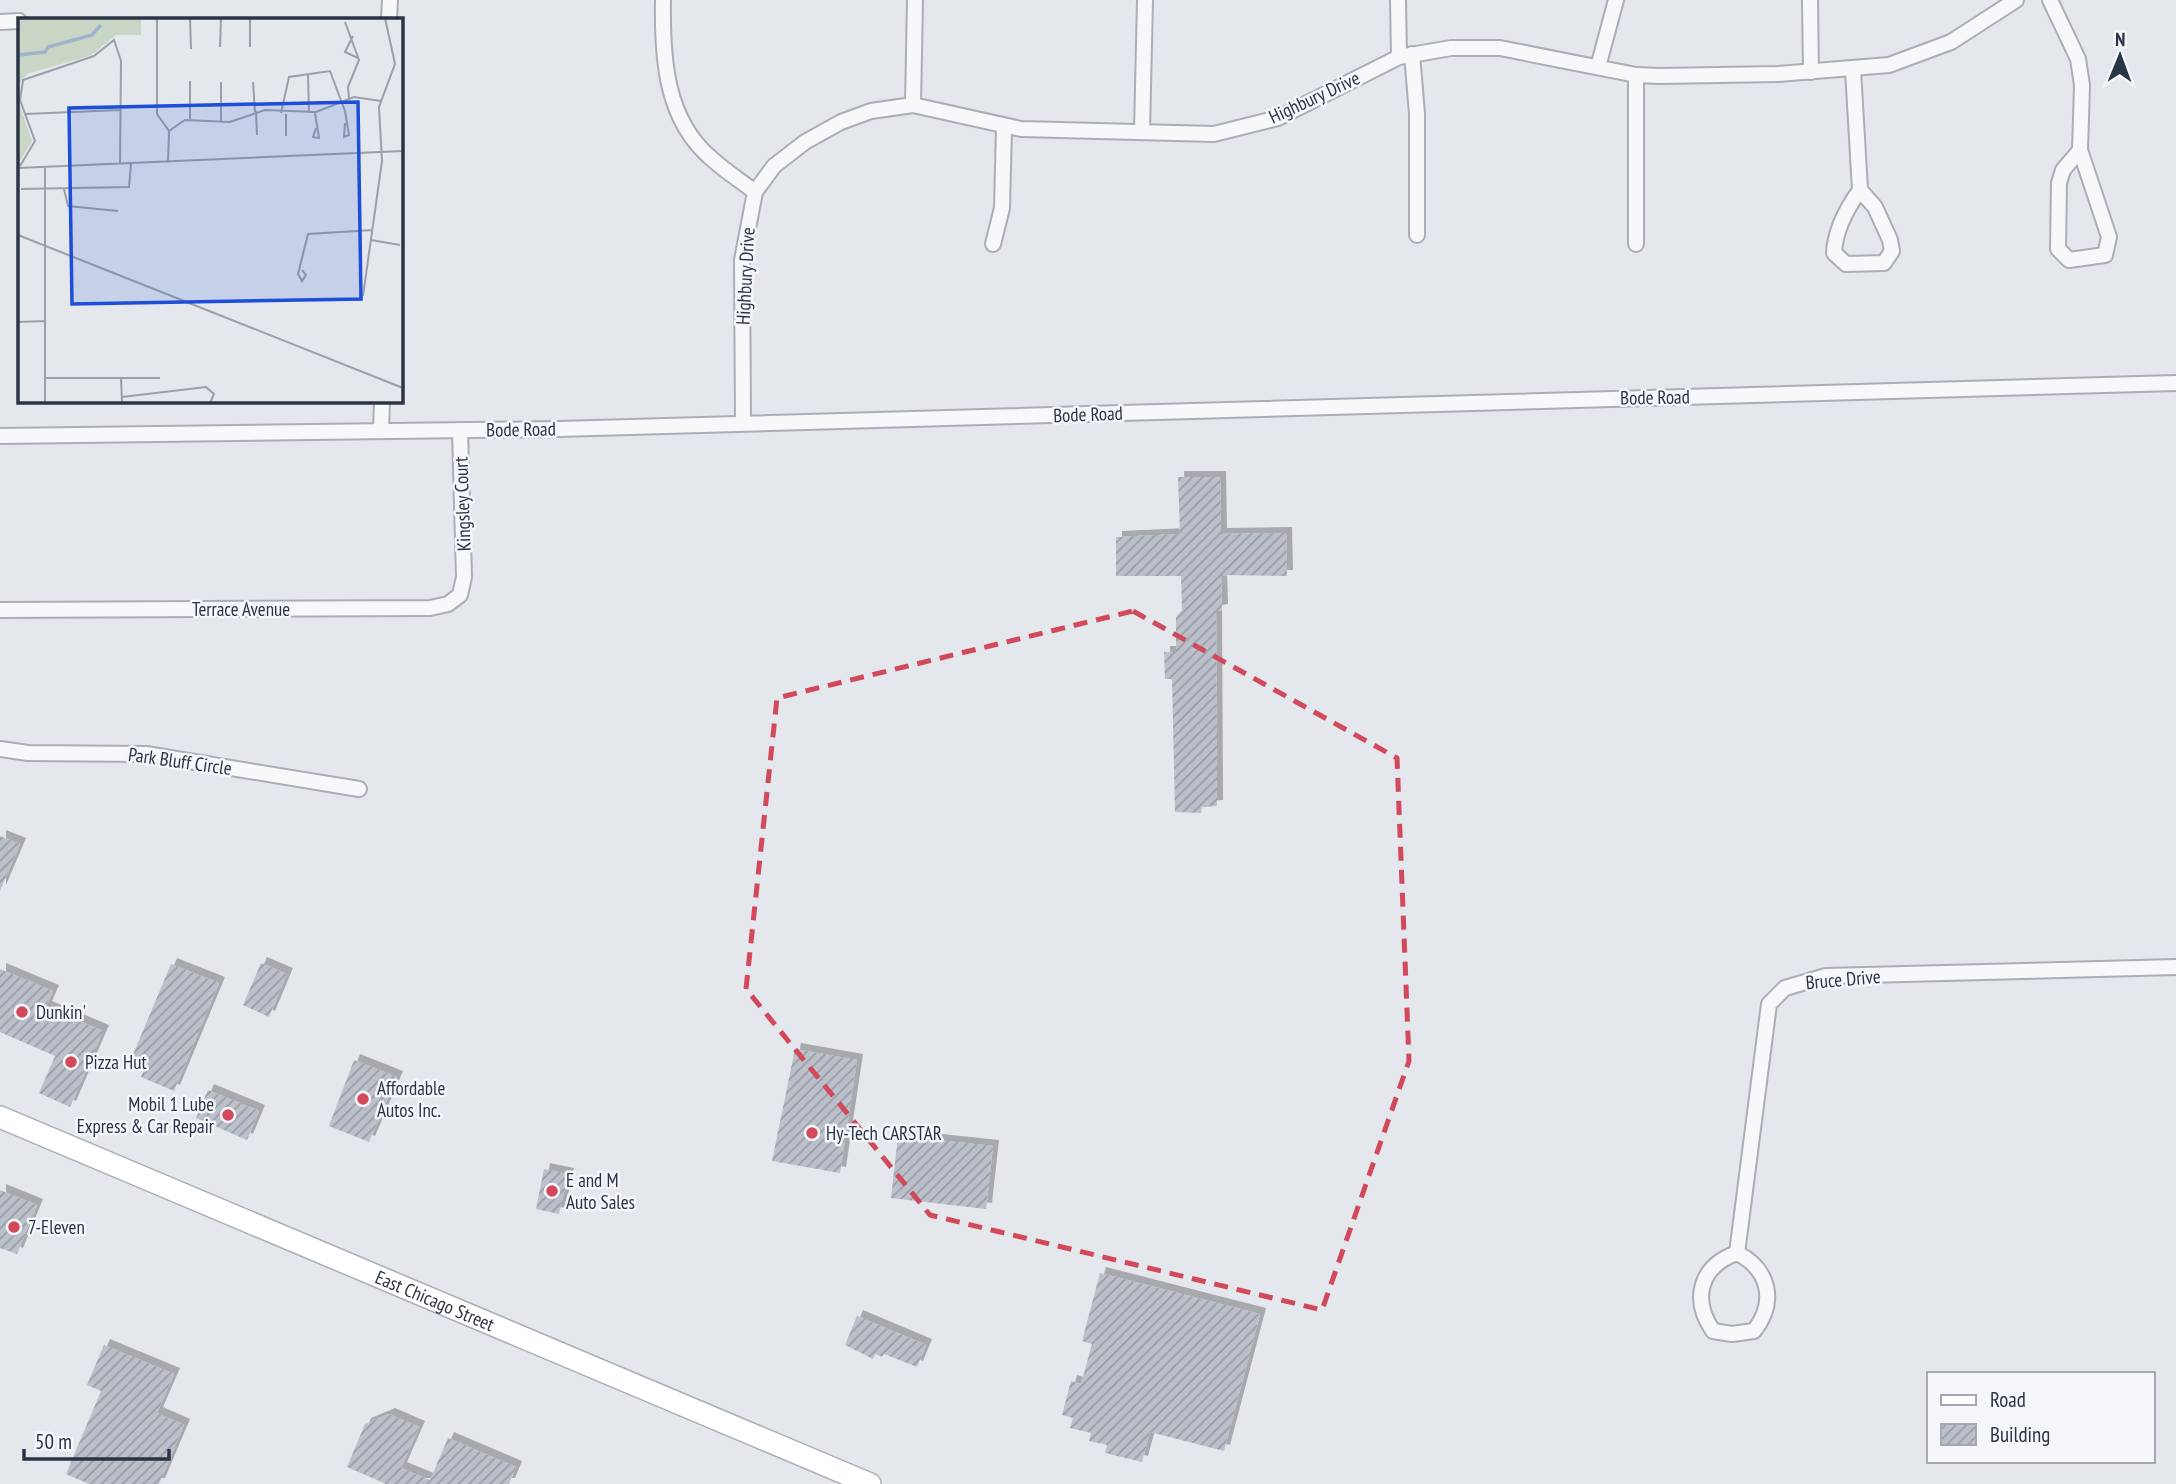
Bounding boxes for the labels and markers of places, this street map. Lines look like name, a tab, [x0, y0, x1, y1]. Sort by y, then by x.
place label: Dunkin'	[36, 1000, 86, 1024]
marker: Dunkin'	[14, 1004, 30, 1020]
place label: Pizza Hut	[85, 1050, 147, 1074]
marker: Pizza Hut	[63, 1054, 79, 1070]
place label: Affordable Autos Inc.	[377, 1076, 446, 1122]
marker: Affordable Autos Inc.	[355, 1091, 371, 1107]
place label: Mobil 1 Lube Express & Car Repair	[77, 1092, 215, 1138]
marker: Mobil 1 Lube Express & Car Repair	[220, 1107, 236, 1123]
place label: Hy-Tech CARSTAR	[826, 1121, 942, 1145]
marker: Hy-Tech CARSTAR	[804, 1125, 820, 1141]
place label: E and M Auto Sales	[566, 1168, 635, 1214]
marker: E and M Auto Sales	[544, 1183, 560, 1199]
place label: 7-Eleven	[28, 1215, 85, 1239]
marker: 7-Eleven	[6, 1219, 22, 1235]

